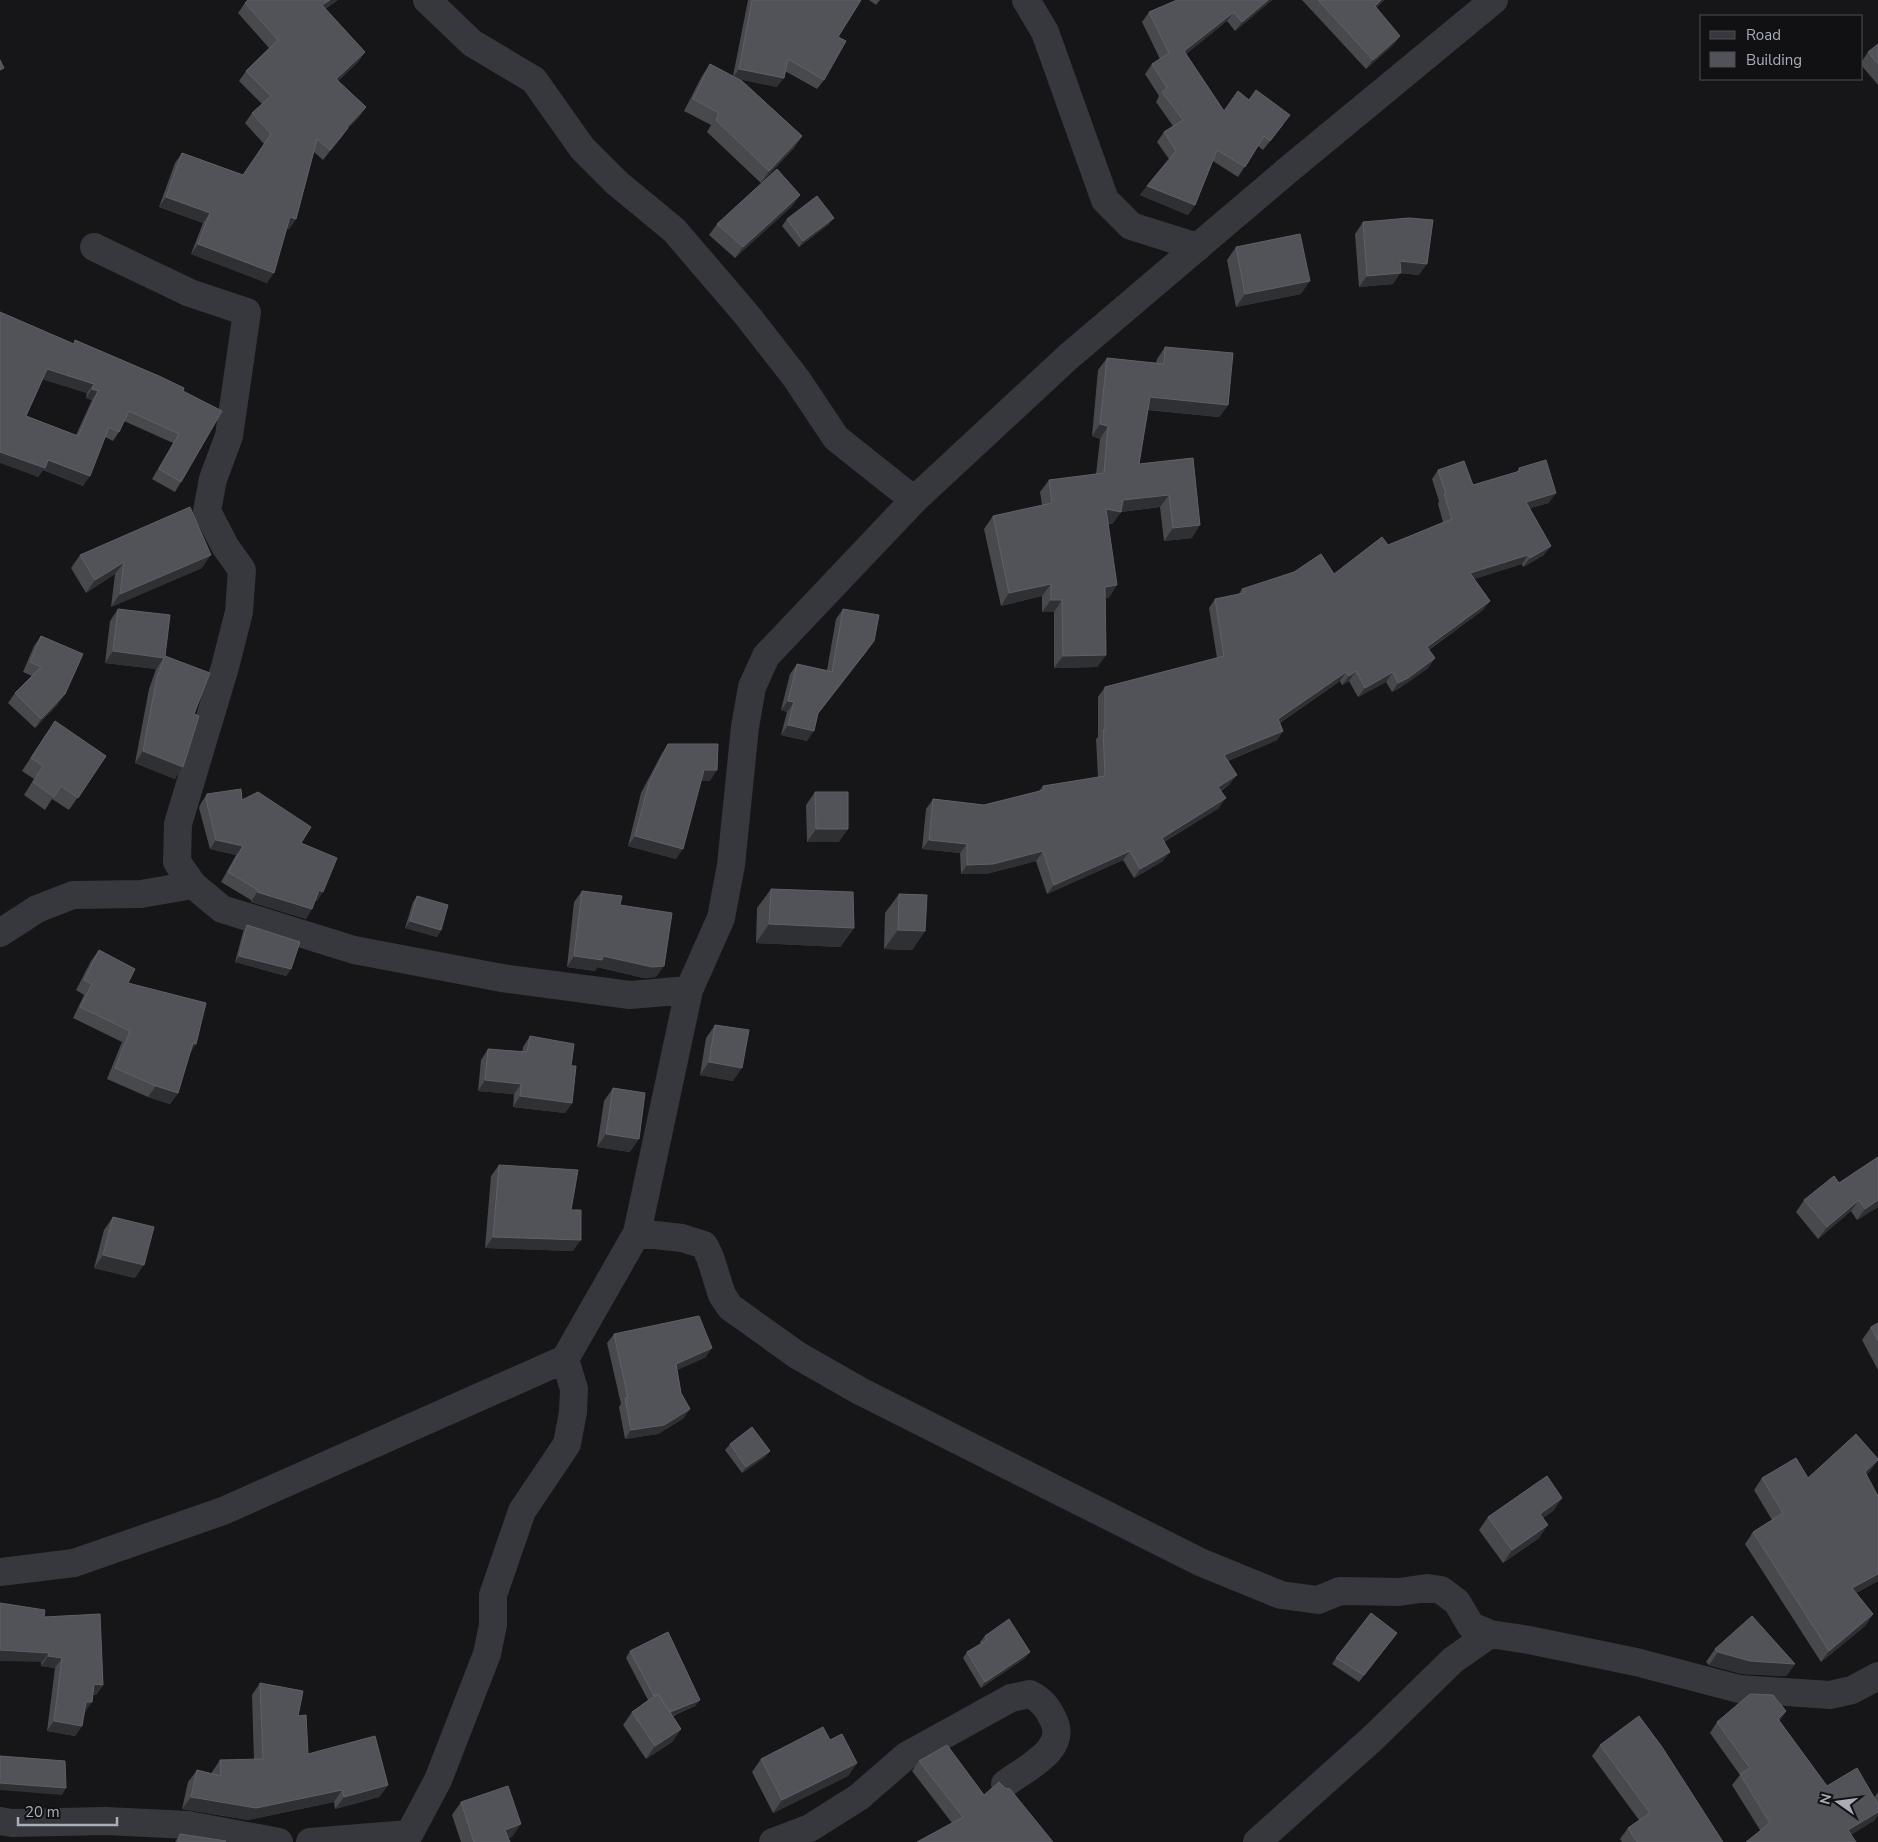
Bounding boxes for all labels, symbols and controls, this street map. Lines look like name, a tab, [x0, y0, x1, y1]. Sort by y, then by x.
legend	[1700, 15, 1863, 80]
text: Road	[1746, 25, 1781, 45]
text: Building	[1746, 50, 1802, 70]
north arrow	[1813, 1777, 1863, 1827]
text: N	[1815, 1792, 1836, 1806]
scale bar	[18, 1794, 116, 1826]
text: 20 m	[25, 1802, 60, 1822]

